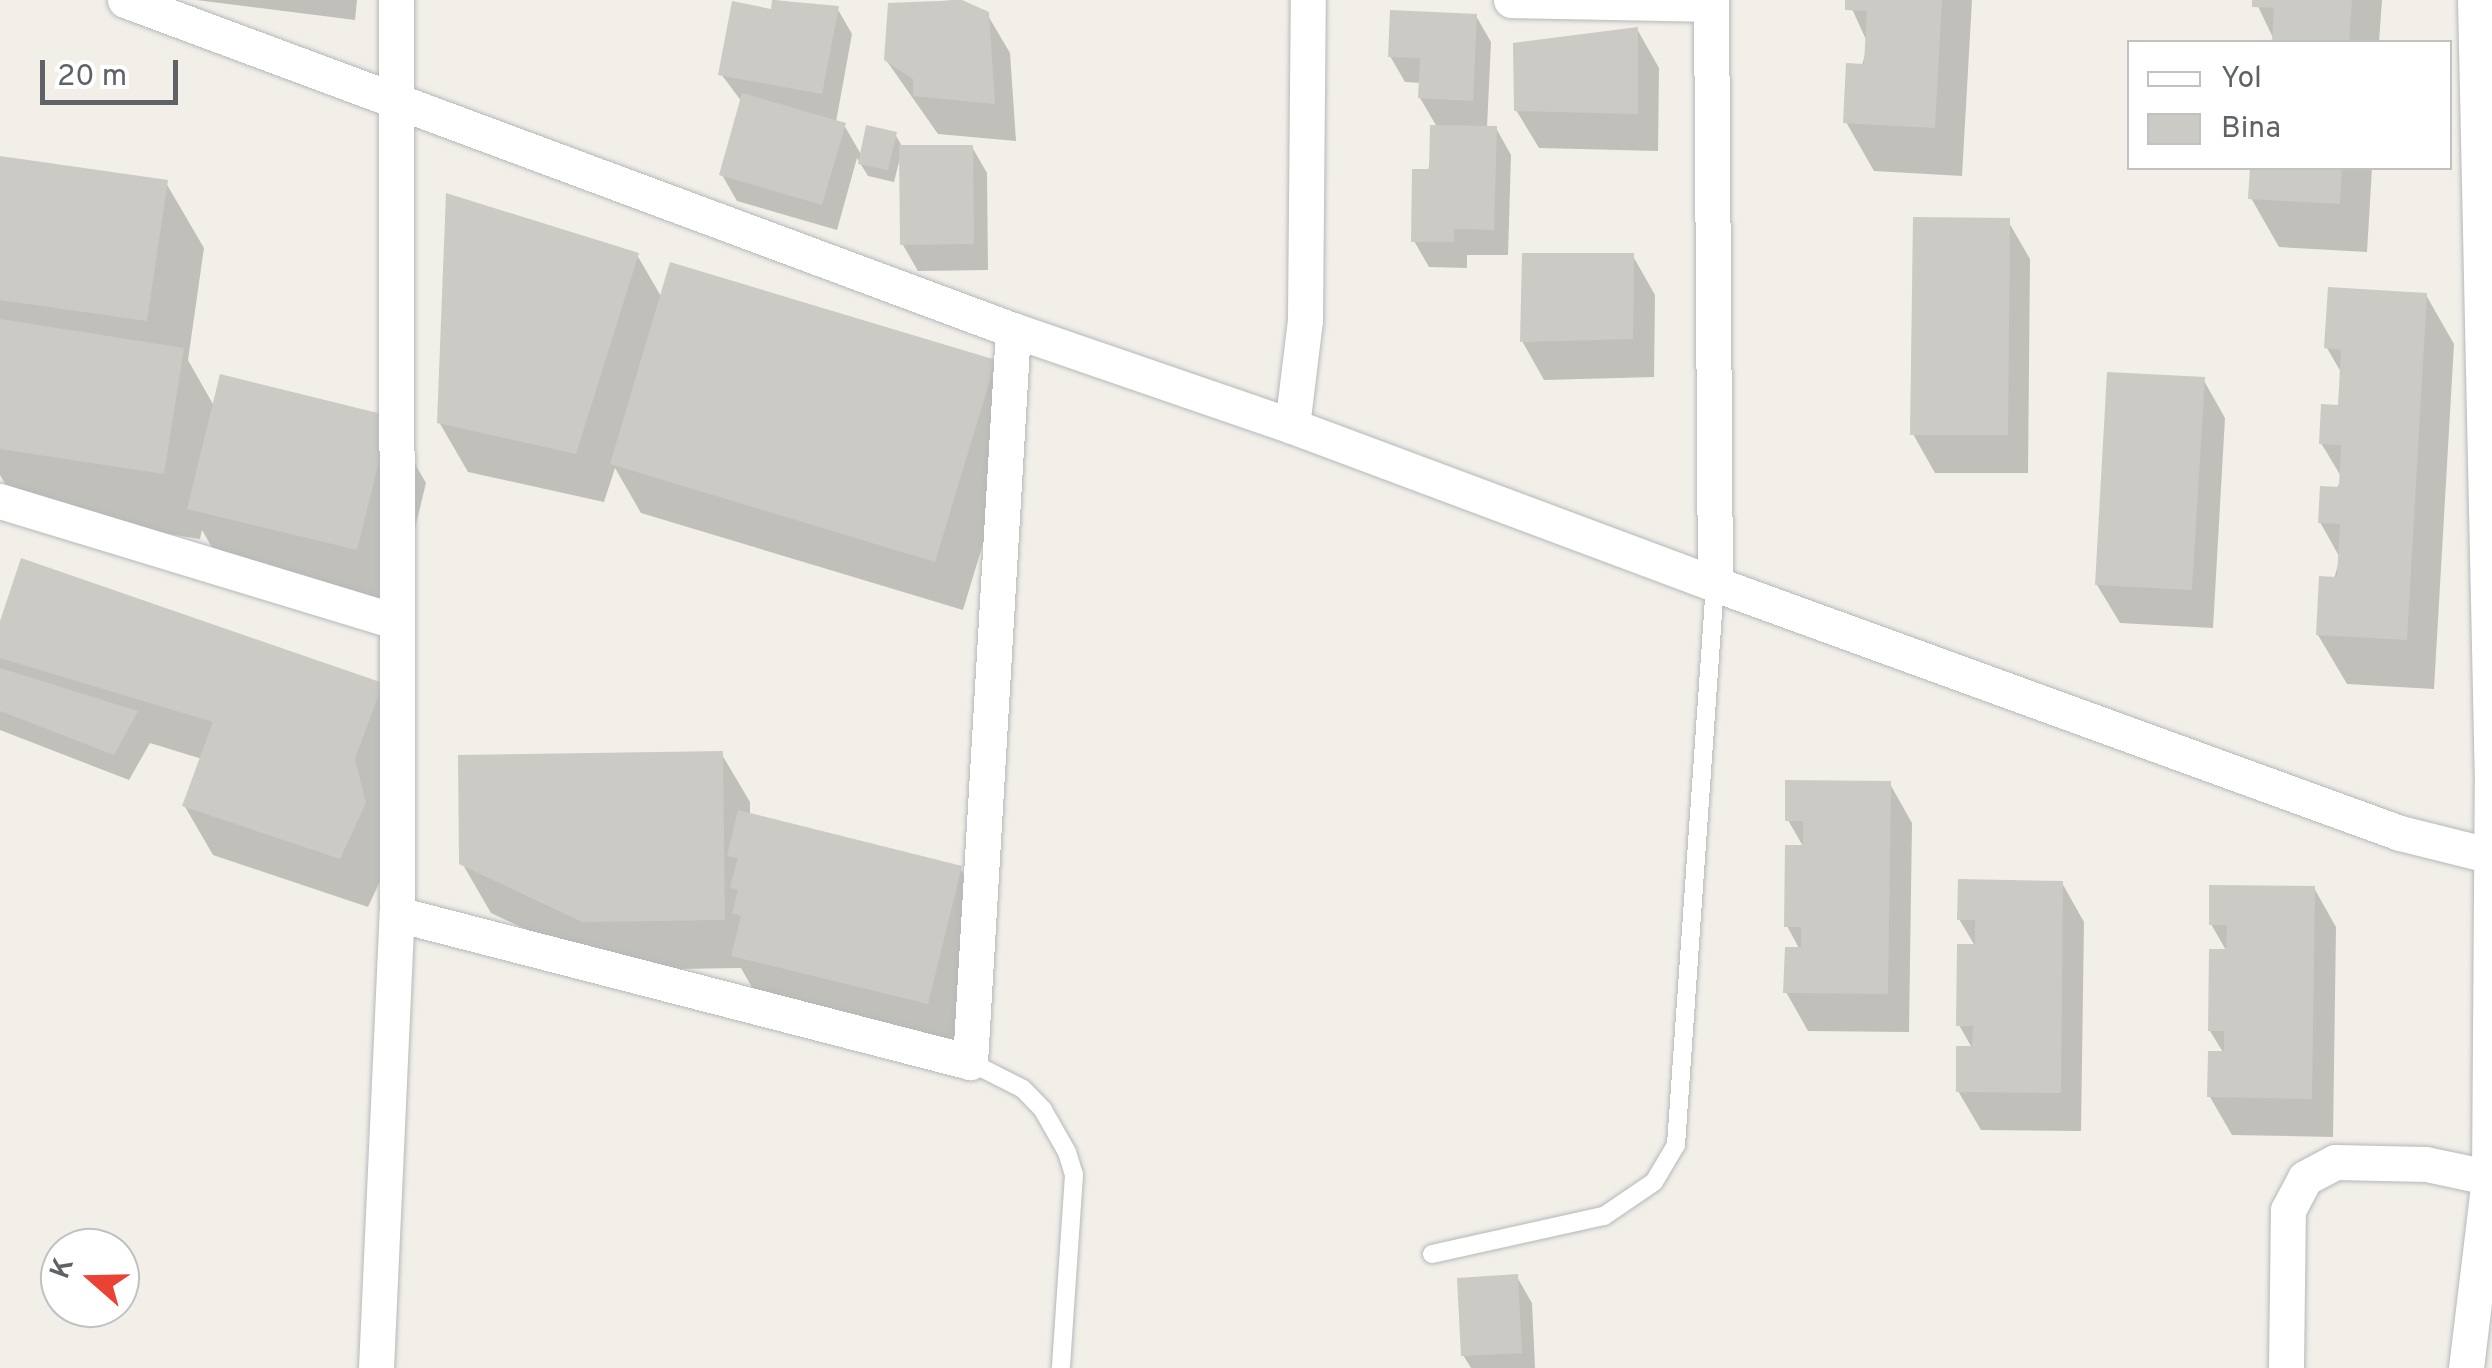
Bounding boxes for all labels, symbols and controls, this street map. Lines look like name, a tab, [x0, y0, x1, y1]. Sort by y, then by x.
scale bar	[45, 40, 182, 102]
legend	[2127, 40, 2452, 170]
text: 20 m	[57, 59, 127, 96]
text: Yol	[2221, 61, 2262, 98]
text: Bina	[2221, 111, 2281, 148]
north arrow	[40, 1228, 140, 1328]
text: K	[43, 1253, 84, 1284]

